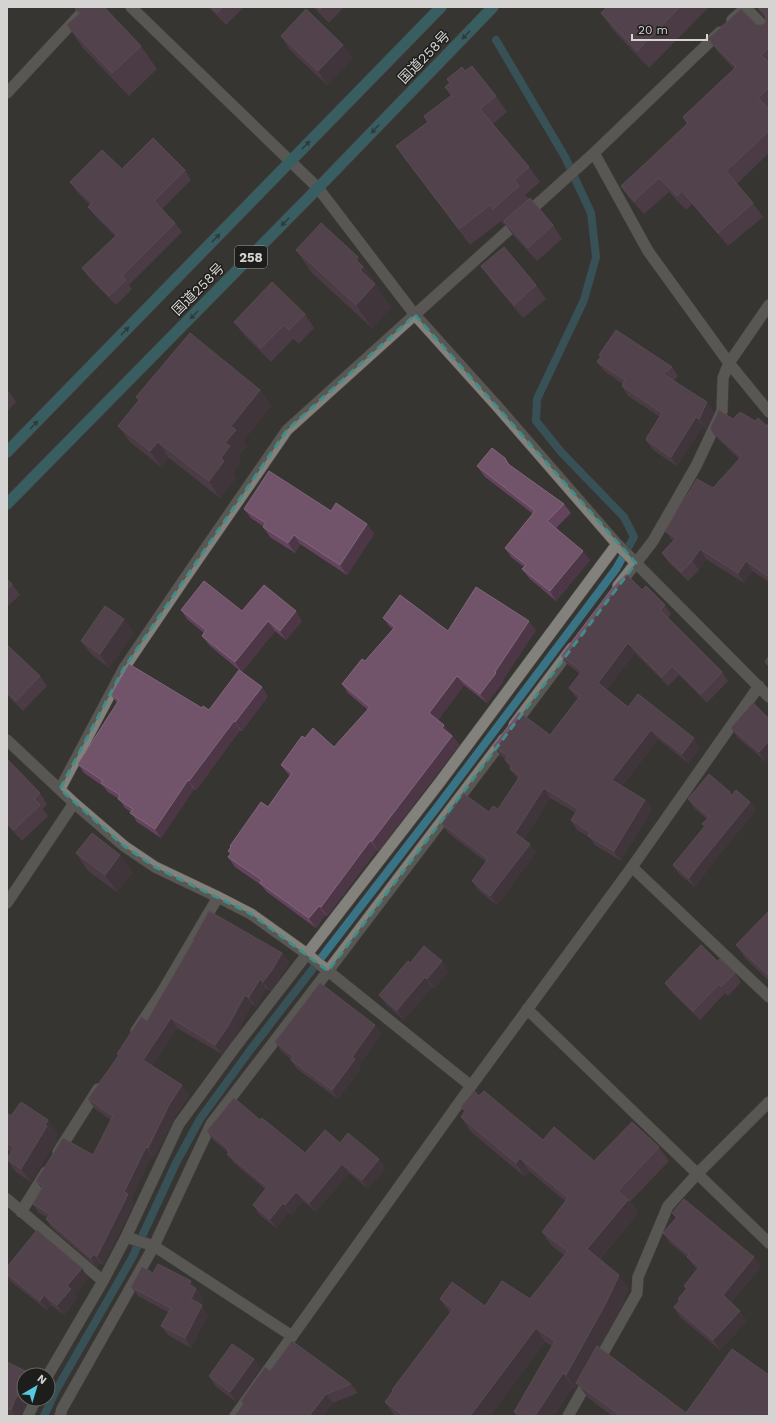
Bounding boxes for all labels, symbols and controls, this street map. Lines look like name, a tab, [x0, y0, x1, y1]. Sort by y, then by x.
scale bar	[632, 16, 707, 42]
text: 20 m	[638, 23, 668, 37]
street label: 国道258号	[395, 27, 453, 87]
one-way arrow	[461, 30, 470, 40]
one-way arrow	[371, 124, 380, 134]
one-way arrow	[301, 140, 311, 150]
one-way arrow	[280, 217, 290, 227]
one-way arrow	[211, 233, 220, 243]
road number: 258	[235, 246, 267, 268]
street label: 国道258号	[169, 260, 227, 318]
one-way arrow	[189, 310, 199, 320]
one-way arrow	[120, 326, 130, 336]
one-way arrow	[29, 420, 38, 429]
north arrow	[16, 1367, 56, 1407]
text: N	[35, 1372, 49, 1387]

